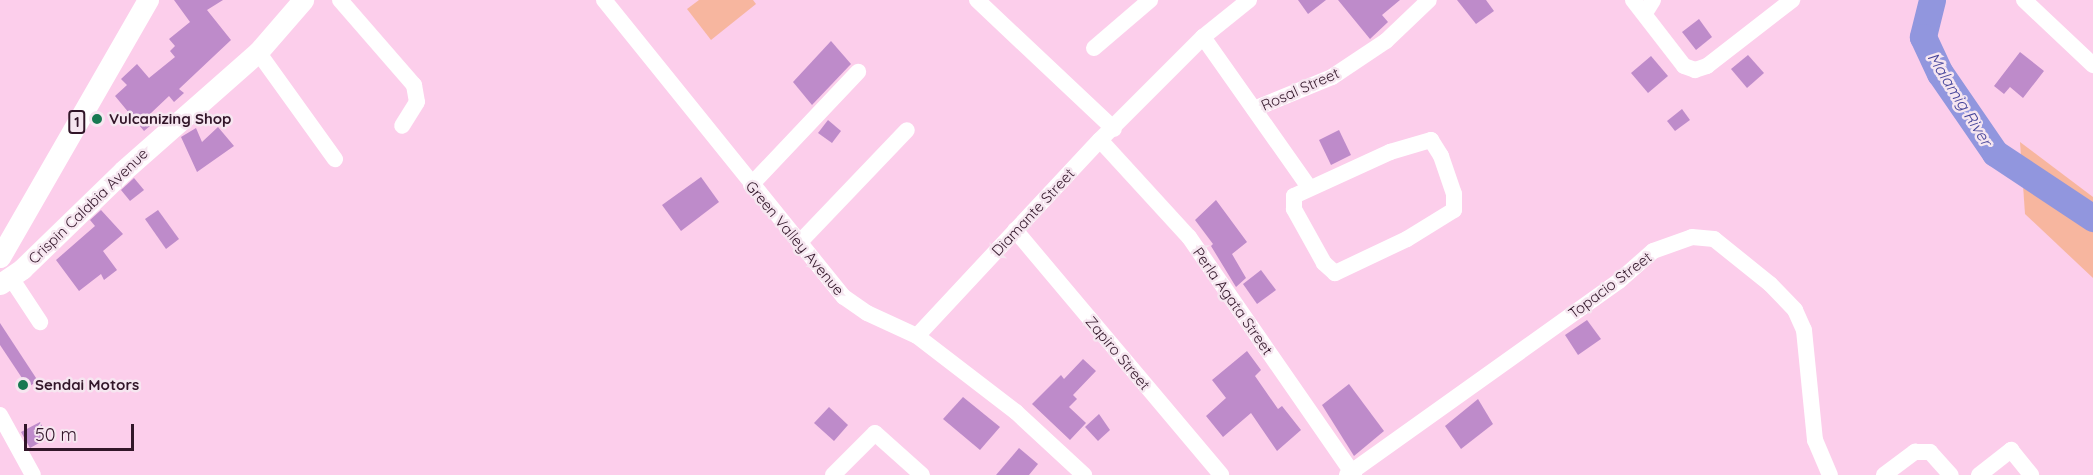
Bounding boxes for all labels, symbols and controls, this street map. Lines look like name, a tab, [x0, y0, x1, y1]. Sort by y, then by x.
water label: Malamig River	[1924, 49, 1996, 149]
street label: Rosal Street	[1258, 64, 1342, 114]
place label: Vulcanizing Shop	[109, 110, 231, 128]
road number: 1	[68, 111, 86, 133]
marker: Vulcanizing Shop	[90, 112, 104, 126]
street label: Crispin Calabia Avenue	[25, 144, 151, 268]
street label: Diamante Street	[988, 165, 1078, 259]
street label: Green Valley Avenue	[742, 177, 848, 299]
street label: Perla Agata Street	[1189, 244, 1277, 358]
street label: Topacio Street	[1565, 248, 1655, 322]
street label: Zapiro Street	[1082, 312, 1154, 394]
place label: Sendai Motors	[35, 376, 139, 394]
marker: Sendai Motors	[16, 378, 30, 392]
scale bar	[27, 412, 136, 450]
text: 50 m	[35, 423, 77, 446]

